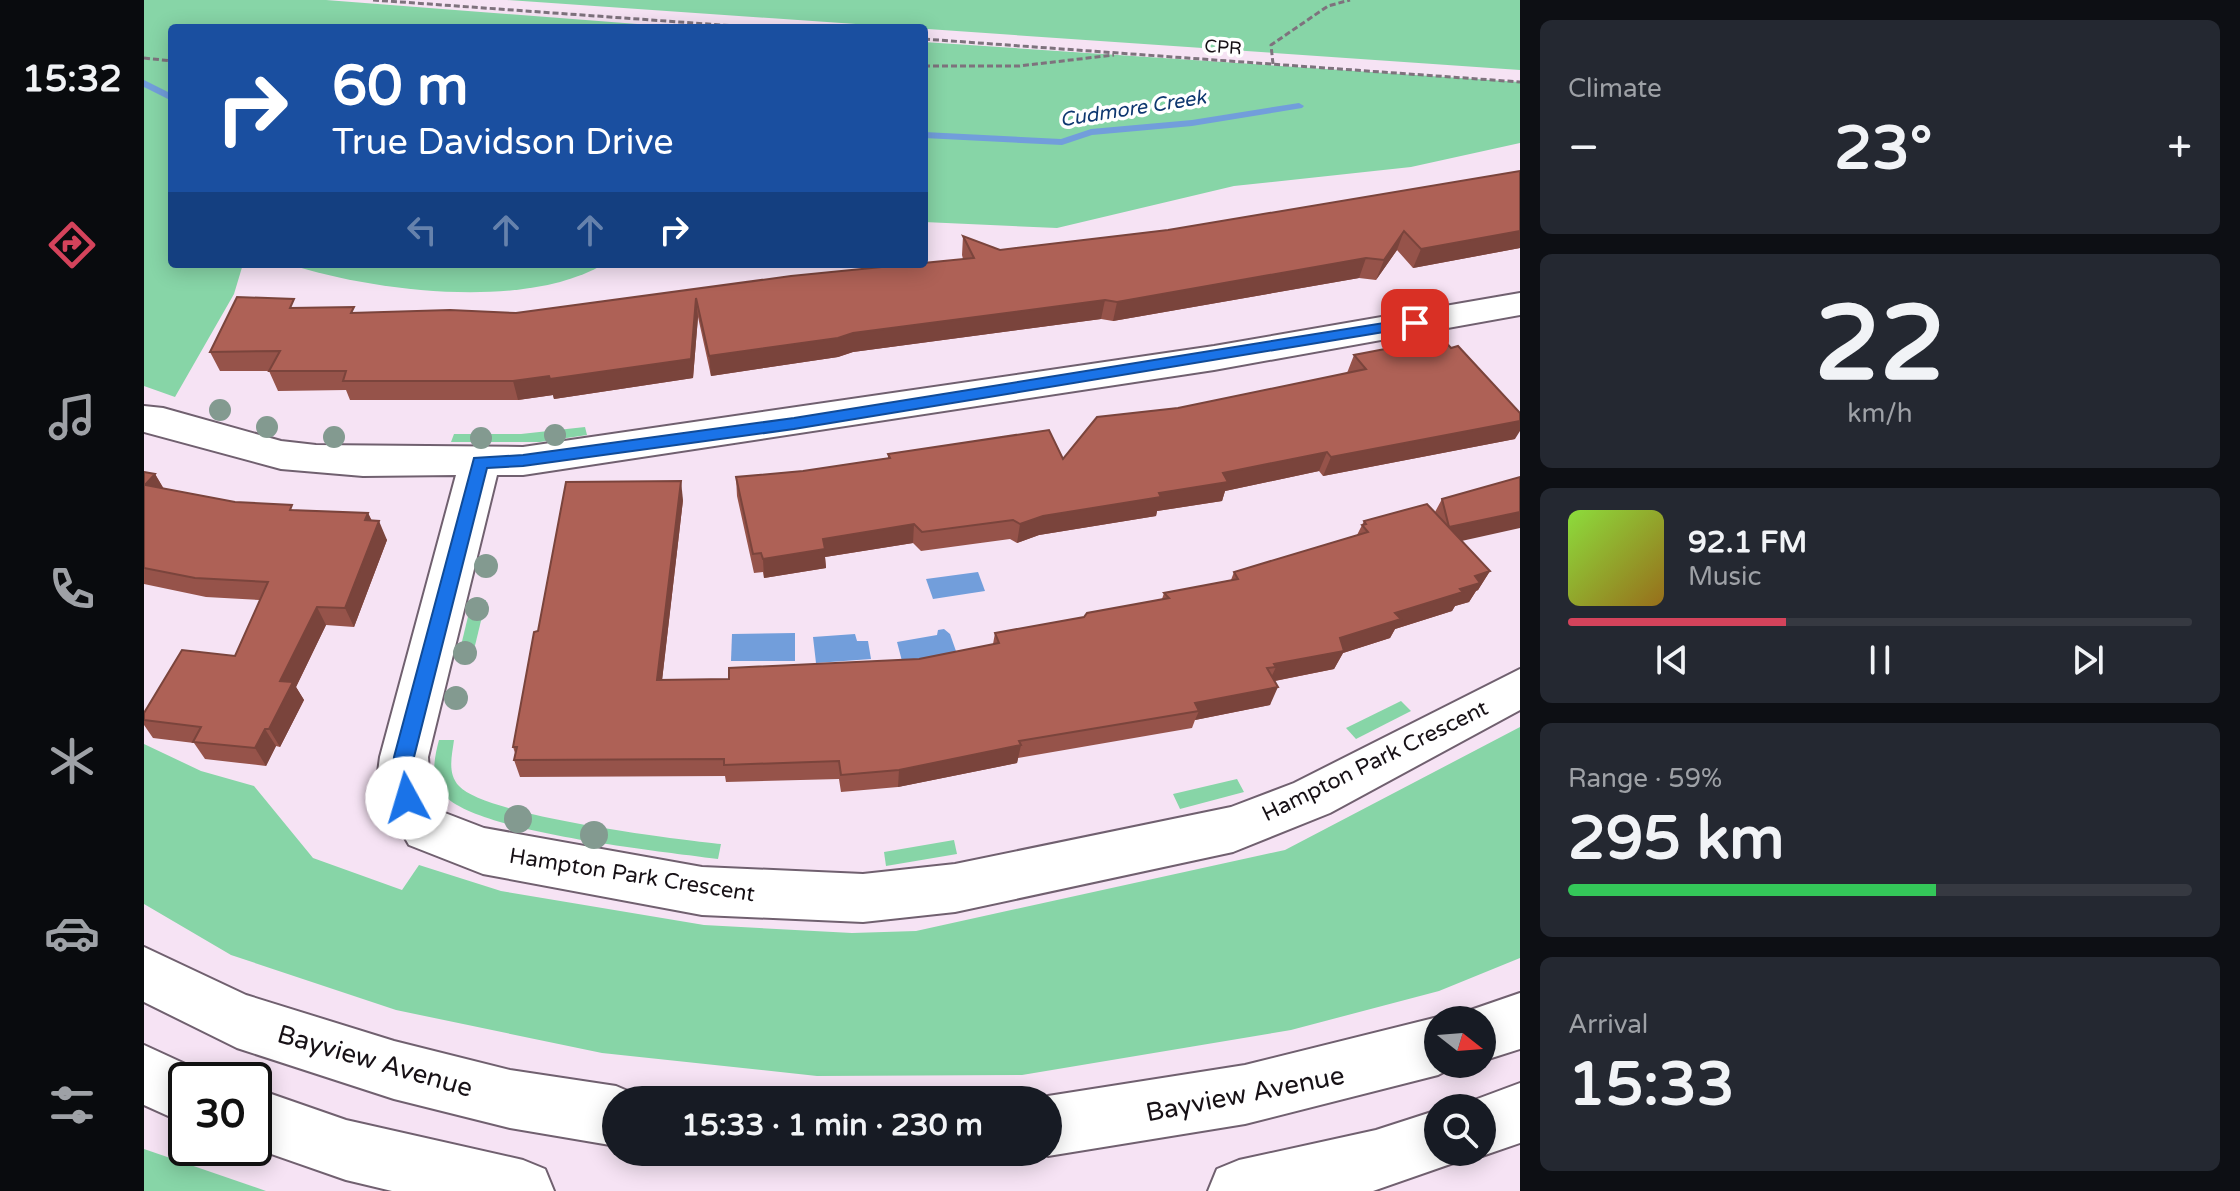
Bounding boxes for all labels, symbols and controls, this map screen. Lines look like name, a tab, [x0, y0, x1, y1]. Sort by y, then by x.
street label: CPR	[1204, 35, 1242, 59]
text: 60 m	[332, 53, 468, 120]
icon: right	[200, 56, 304, 160]
text: 15:32	[22, 58, 122, 101]
text: Climate	[1568, 73, 1662, 104]
water label: Cudmore Creek	[1058, 85, 1210, 132]
text: 23°	[1834, 113, 1932, 185]
text: True Davidson Drive	[332, 121, 674, 164]
text: −	[1568, 122, 1599, 175]
text: +	[2167, 122, 2192, 175]
icon: left	[400, 208, 444, 252]
icon: ahead	[484, 208, 528, 252]
icon: ahead	[568, 208, 612, 252]
icon: right	[652, 208, 696, 252]
icon: directions	[44, 217, 100, 273]
text: 22	[1815, 283, 1945, 408]
pin	[1381, 289, 1449, 357]
icon: arrive	[1393, 301, 1437, 345]
icon: music	[44, 389, 100, 445]
text: km/h	[1847, 398, 1913, 429]
text: 92.1 FM	[1688, 524, 1807, 561]
icon: phone	[44, 561, 100, 617]
text: Music	[1688, 561, 1761, 592]
icon: previous	[1650, 638, 1694, 682]
icon: pause	[1858, 638, 1902, 682]
icon: next	[2066, 638, 2110, 682]
street label: Hampton Park Crescent	[1258, 695, 1492, 827]
icon: climate	[44, 733, 100, 789]
position arrow	[365, 756, 449, 840]
text: Range · 59%	[1568, 763, 1722, 794]
text: 295 km	[1568, 803, 1784, 875]
street label: Hampton Park Crescent	[507, 843, 757, 907]
icon: car	[44, 905, 100, 961]
north arrow	[1424, 1006, 1496, 1078]
map controls	[1424, 1006, 1496, 1166]
text: Arrival	[1568, 1009, 1648, 1040]
street label: Bayview Avenue	[274, 1018, 476, 1104]
text: 15:33	[1568, 1049, 1734, 1121]
street label: Bayview Avenue	[1143, 1060, 1347, 1128]
speed limit sign: 30	[168, 1062, 272, 1166]
icon: filters	[44, 1077, 100, 1133]
button: search	[1424, 1094, 1496, 1166]
text: 15:33 · 1 min · 230 m	[681, 1107, 983, 1144]

